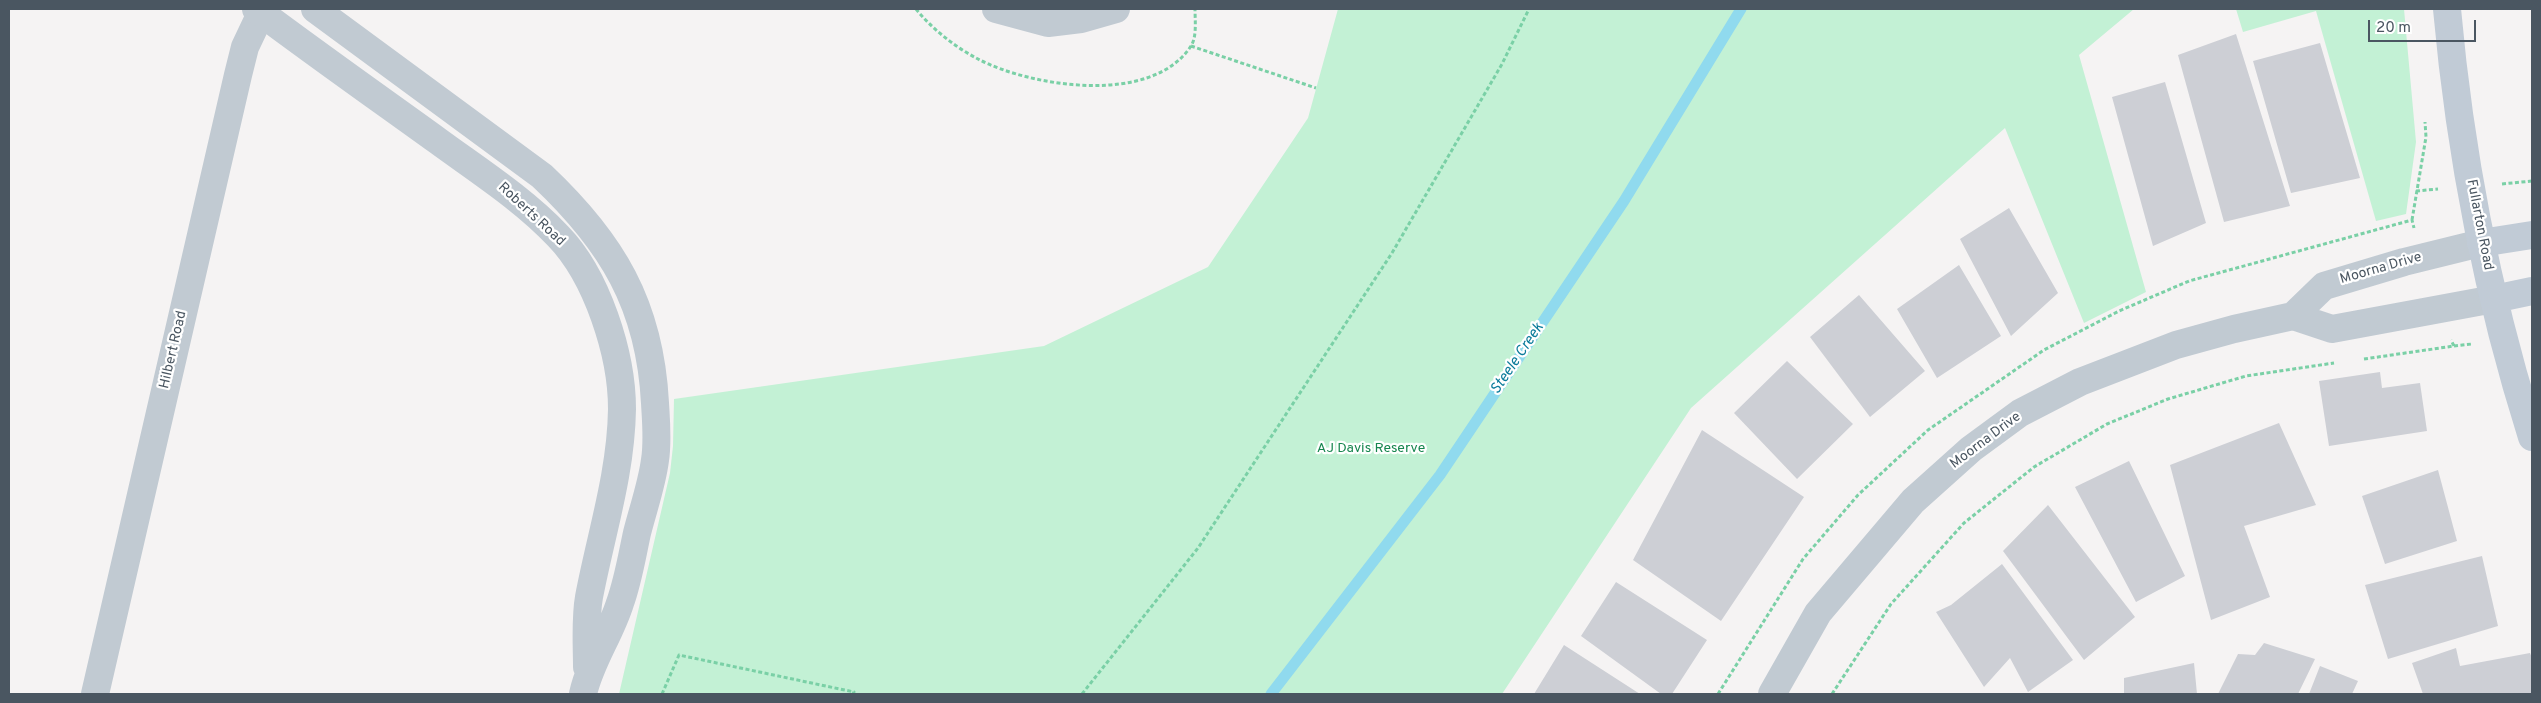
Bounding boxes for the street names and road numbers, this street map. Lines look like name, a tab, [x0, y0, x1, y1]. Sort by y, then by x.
street label: Fullarton Road	[2462, 178, 2496, 272]
street label: Roberts Road	[494, 180, 568, 250]
street label: Moorna Drive	[2338, 249, 2424, 289]
street label: Hilbert Road	[157, 309, 191, 391]
street label: Moorna Drive	[1947, 409, 2025, 473]

